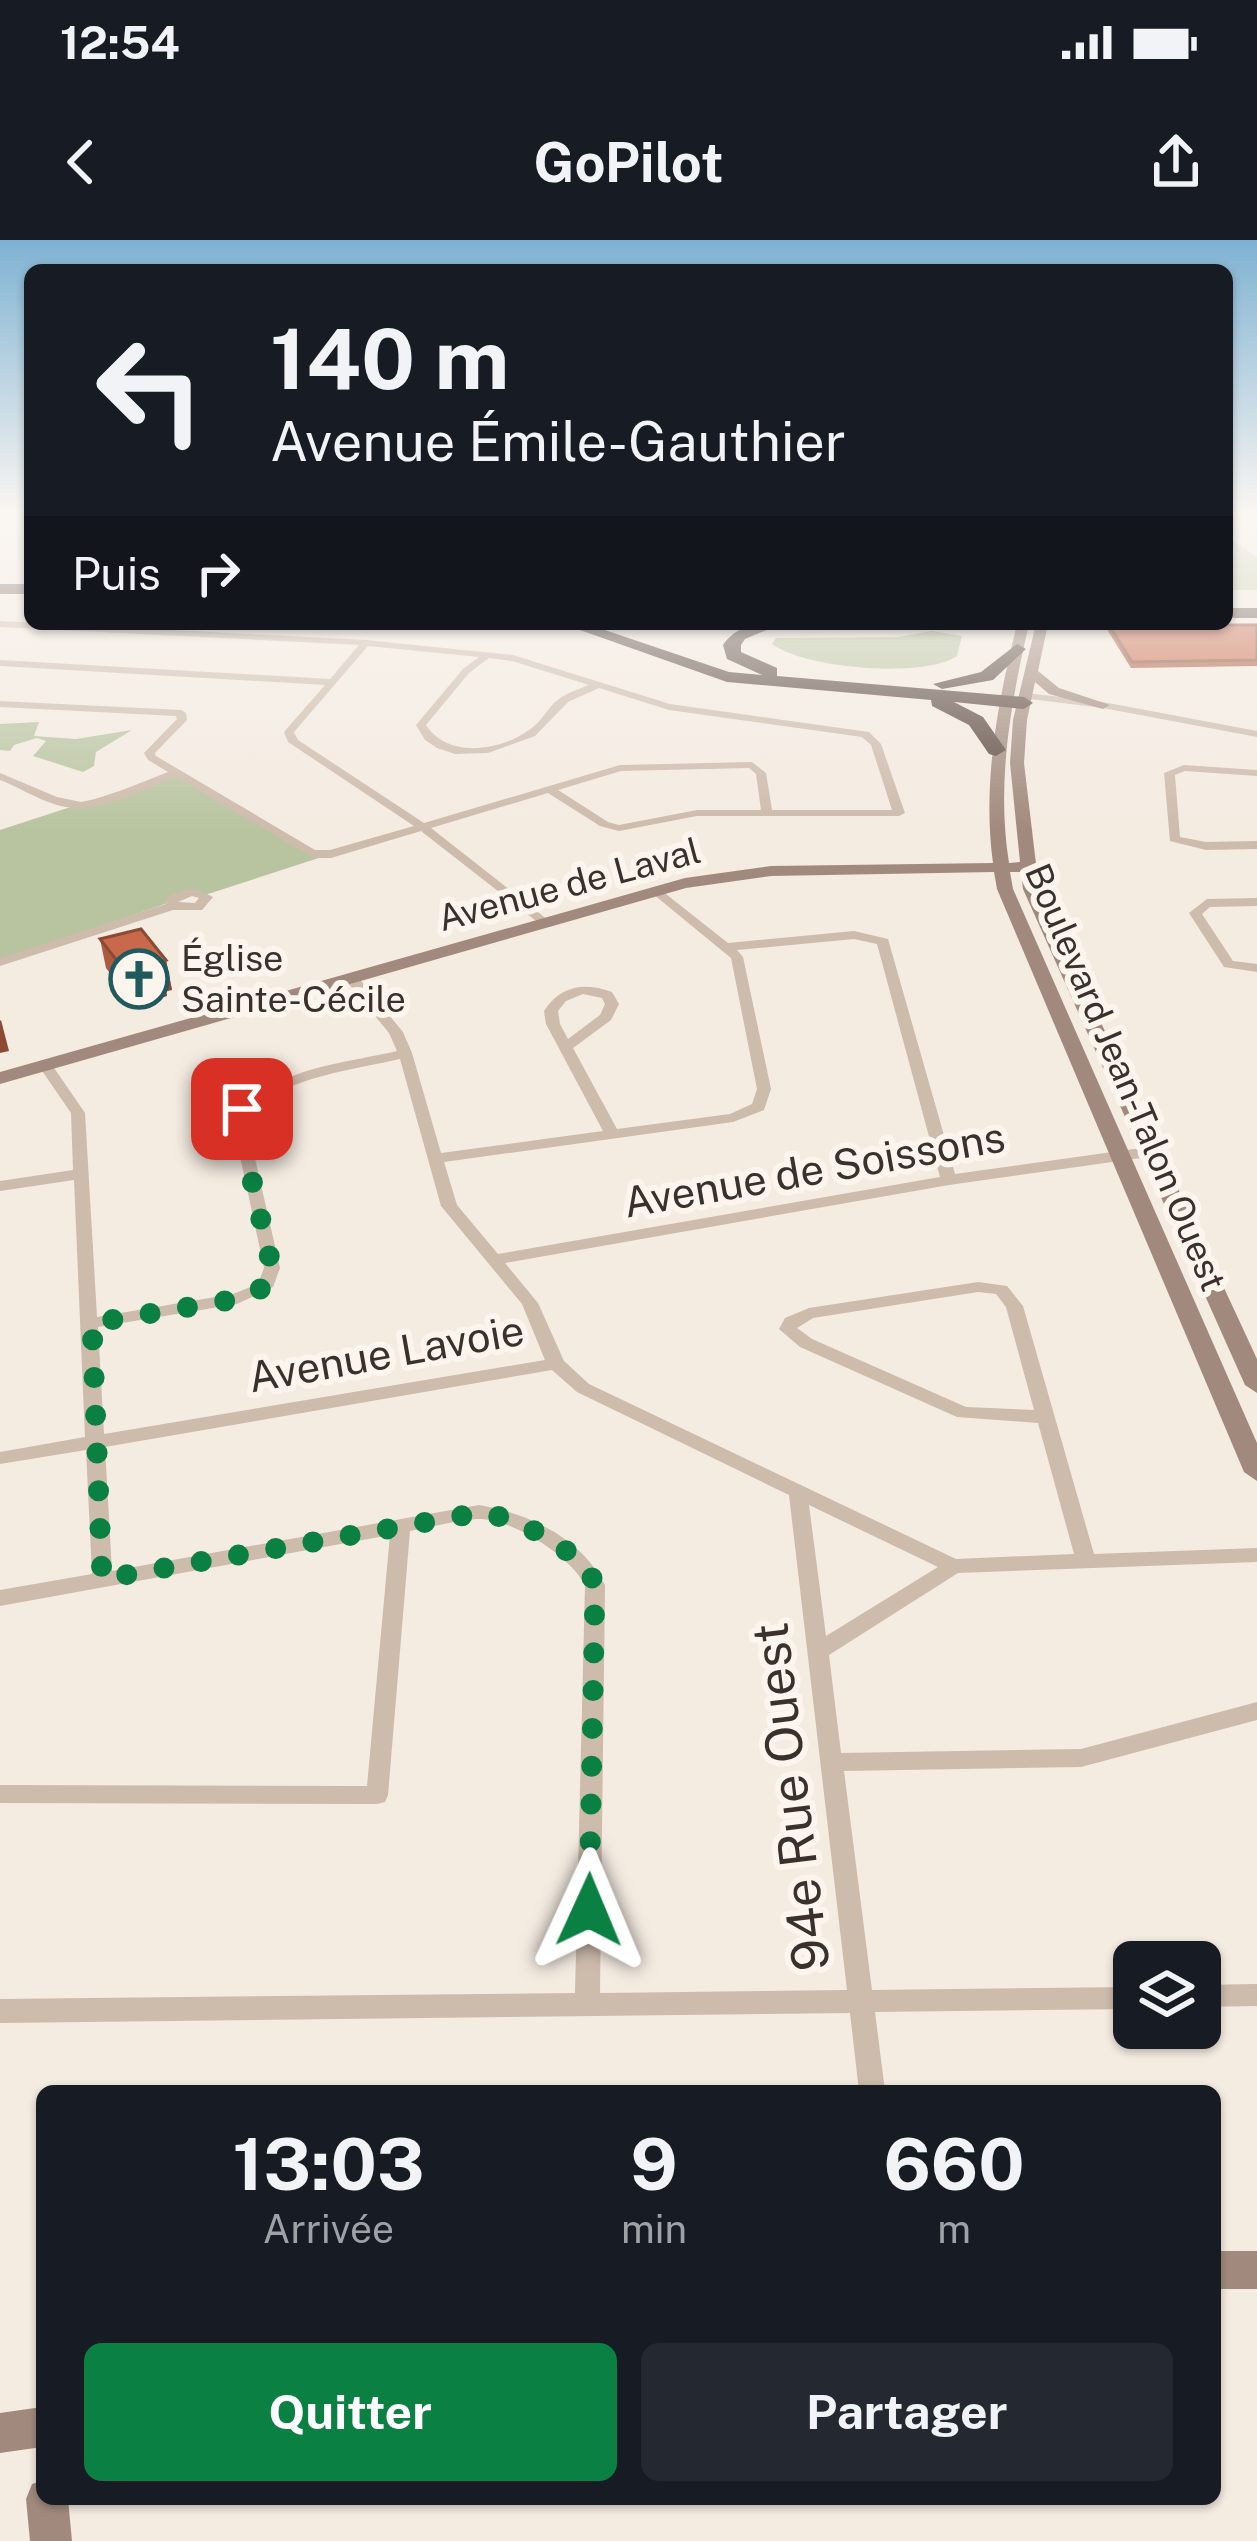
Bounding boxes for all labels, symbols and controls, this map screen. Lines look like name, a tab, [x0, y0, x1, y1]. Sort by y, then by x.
text: 12:54	[60, 16, 180, 69]
icon: back	[48, 129, 114, 195]
icon: share	[1143, 129, 1209, 195]
text: GoPilot	[534, 131, 723, 194]
text: 140 m	[270, 309, 509, 408]
icon: left	[72, 312, 228, 468]
text: Avenue Émile-Gauthier	[270, 410, 846, 473]
icon: right	[185, 540, 251, 606]
text: Puis	[72, 547, 161, 600]
street label: Avenue de Laval	[433, 829, 705, 939]
street label: Boulevard Jean-Talon Ouest	[1017, 857, 1235, 1297]
place label: Église Sainte-Cécile	[181, 937, 406, 1020]
church icon: Église Sainte-Cécile	[108, 948, 170, 1010]
pin	[191, 1058, 293, 1160]
icon: arrive	[209, 1076, 275, 1142]
street label: Avenue de Soissons	[620, 1111, 1008, 1227]
street label: Avenue Lavoie	[244, 1305, 528, 1401]
street label: 94e Rue Ouest	[739, 1620, 841, 1974]
position arrow	[526, 1847, 652, 1973]
map controls	[1113, 1941, 1221, 2049]
button: layers	[1113, 1941, 1221, 2049]
text: 13:03	[232, 2122, 425, 2206]
text: 9	[630, 2122, 678, 2206]
text: 660	[884, 2122, 1025, 2206]
text: Arrivée	[263, 2206, 394, 2252]
text: min	[621, 2206, 687, 2252]
text: m	[937, 2206, 971, 2252]
button: Quitter	[84, 2343, 617, 2481]
button: Partager	[641, 2343, 1173, 2481]

